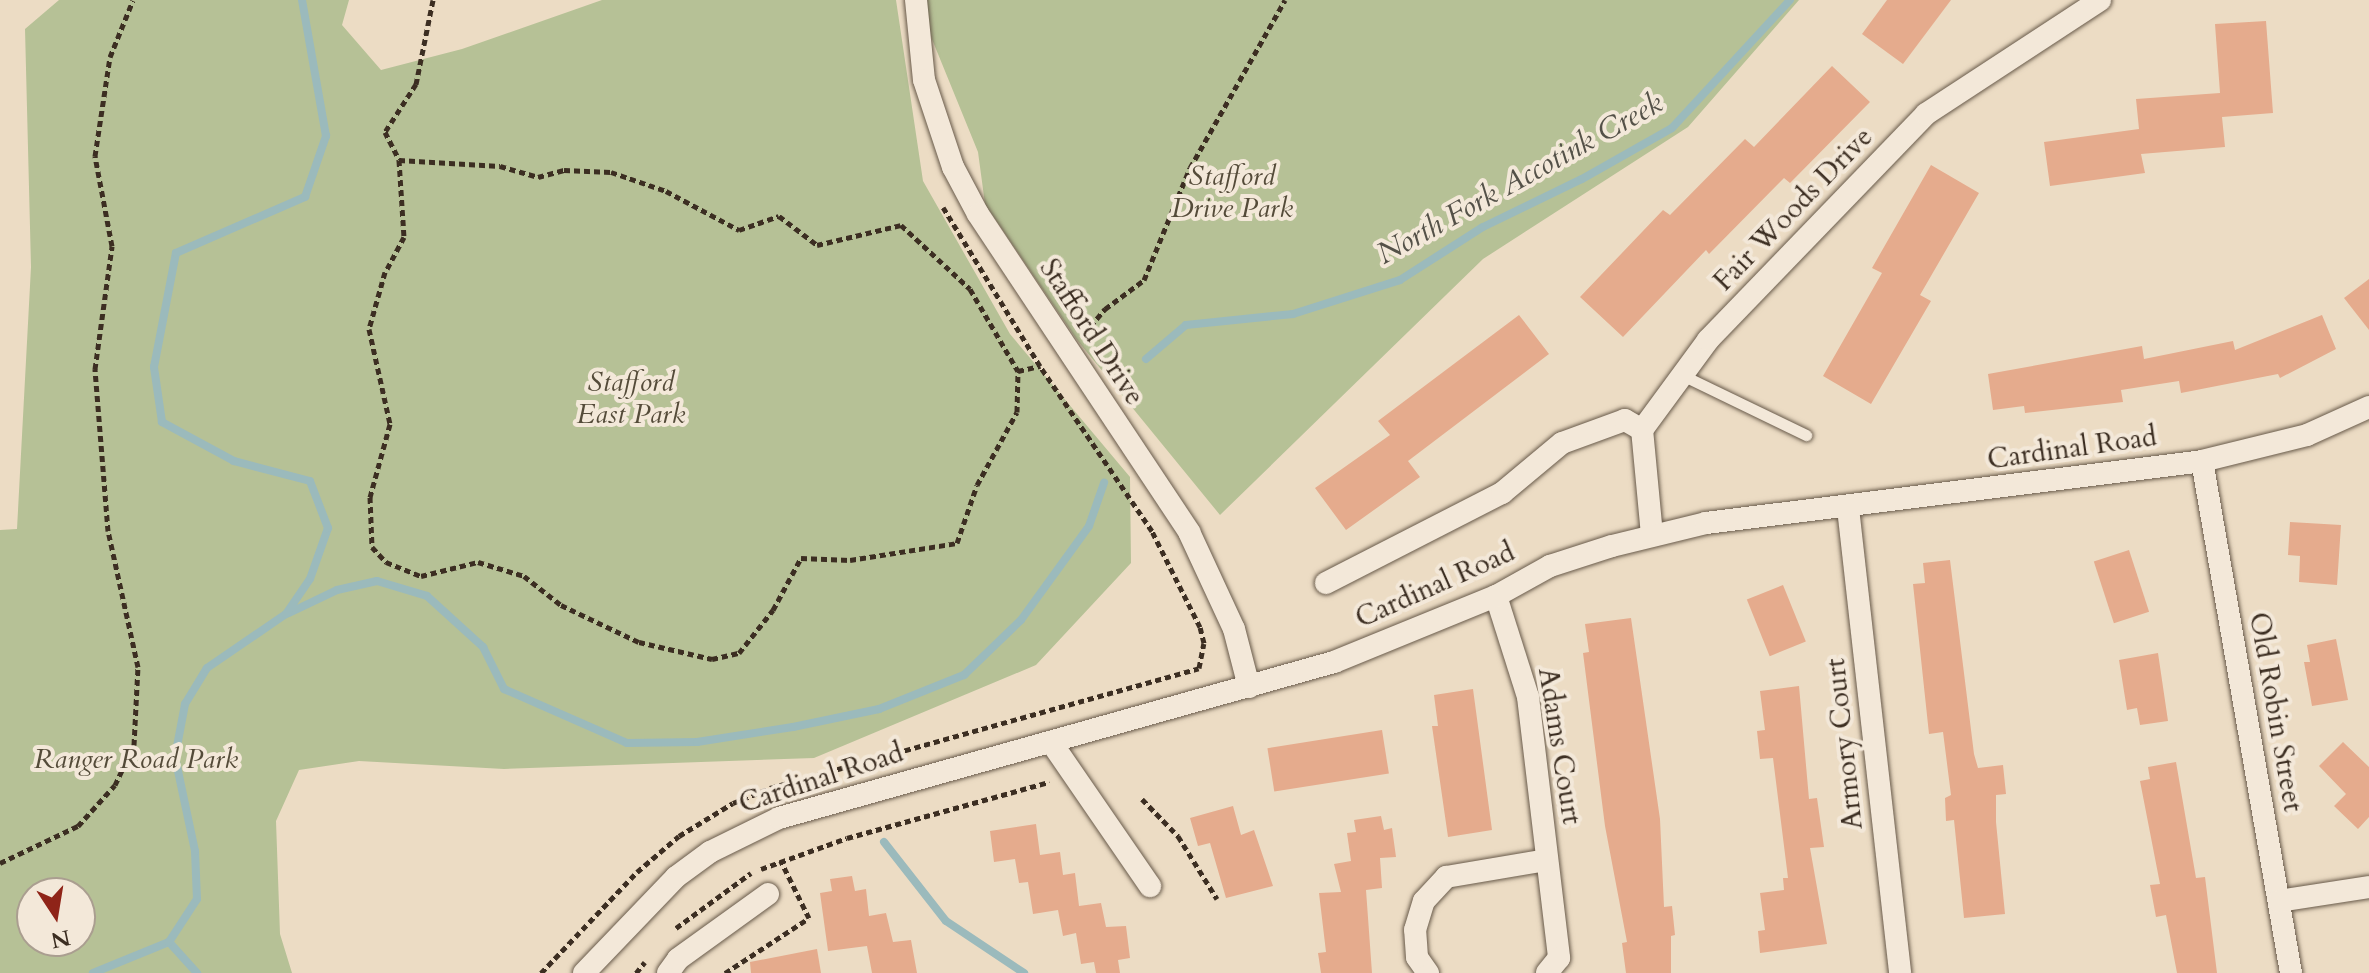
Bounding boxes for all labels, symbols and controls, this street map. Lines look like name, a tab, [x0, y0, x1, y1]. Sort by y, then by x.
water label: North Fork Accotink Creek	[1371, 85, 1669, 273]
street label: Fair Woods Drive	[1706, 120, 1880, 298]
park label: Stafford Drive Park	[1171, 159, 1293, 225]
street label: Stafford Drive	[1032, 253, 1152, 411]
park label: Stafford East Park	[577, 365, 685, 431]
street label: Cardinal Road	[1985, 419, 2159, 477]
street label: Cardinal Road	[1350, 535, 1520, 635]
street label: Old Robin Street	[2242, 610, 2310, 814]
street label: Armory Court	[1818, 656, 1870, 832]
street label: Adams Court	[1531, 665, 1589, 827]
street label: Cardinal Road	[735, 736, 907, 820]
park label: Ranger Road Park	[34, 742, 238, 776]
north arrow	[16, 877, 96, 957]
text: N	[48, 922, 73, 955]

